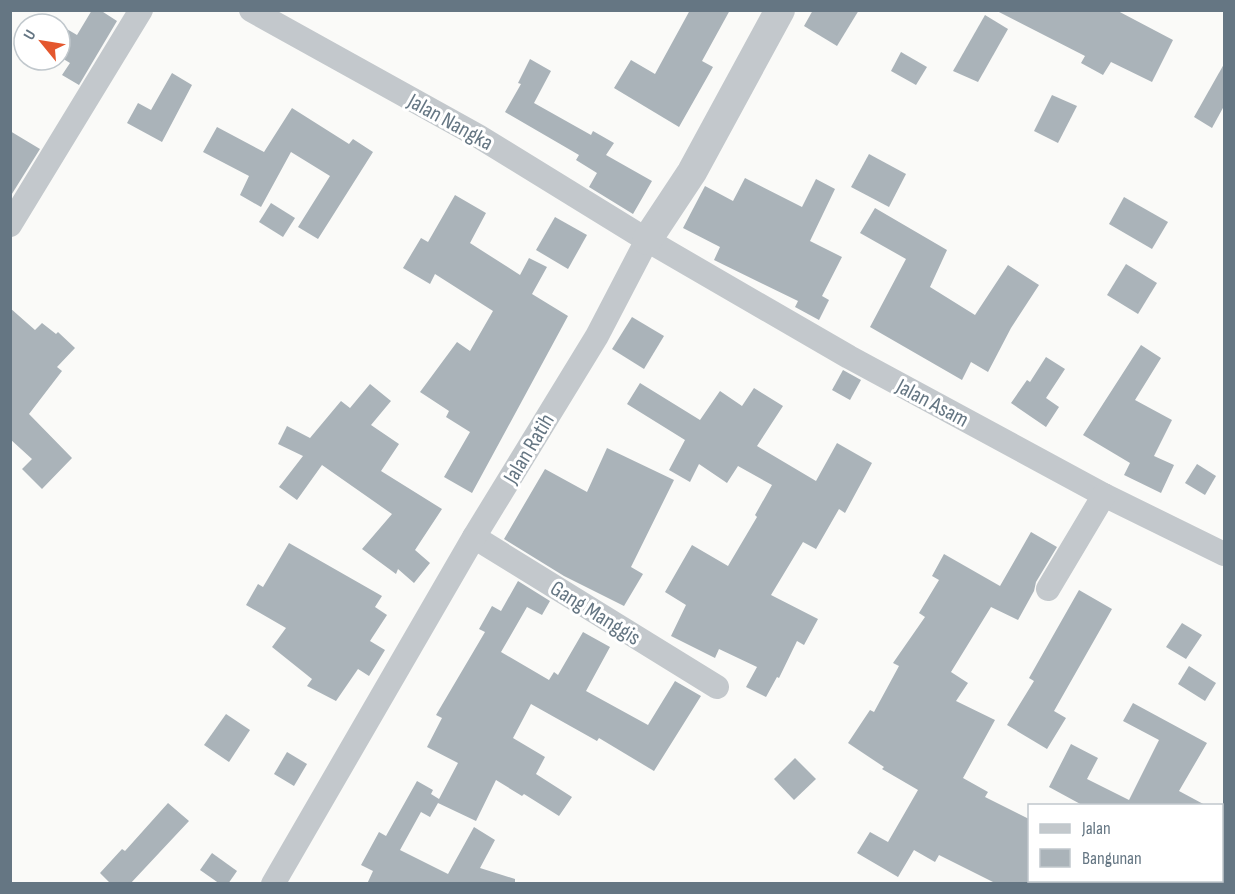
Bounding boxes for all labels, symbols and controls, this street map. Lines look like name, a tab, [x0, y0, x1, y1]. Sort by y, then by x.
north arrow	[12, 12, 72, 72]
text: U	[20, 27, 41, 44]
street label: Jalan Nangka	[402, 87, 498, 157]
street label: Jalan Asam	[890, 373, 973, 434]
street label: Jalan Ratih	[497, 409, 561, 490]
street label: Gang Manggis	[545, 575, 645, 652]
legend	[1028, 804, 1223, 882]
text: Jalan	[1081, 818, 1111, 839]
text: Bangunan	[1082, 848, 1142, 869]

